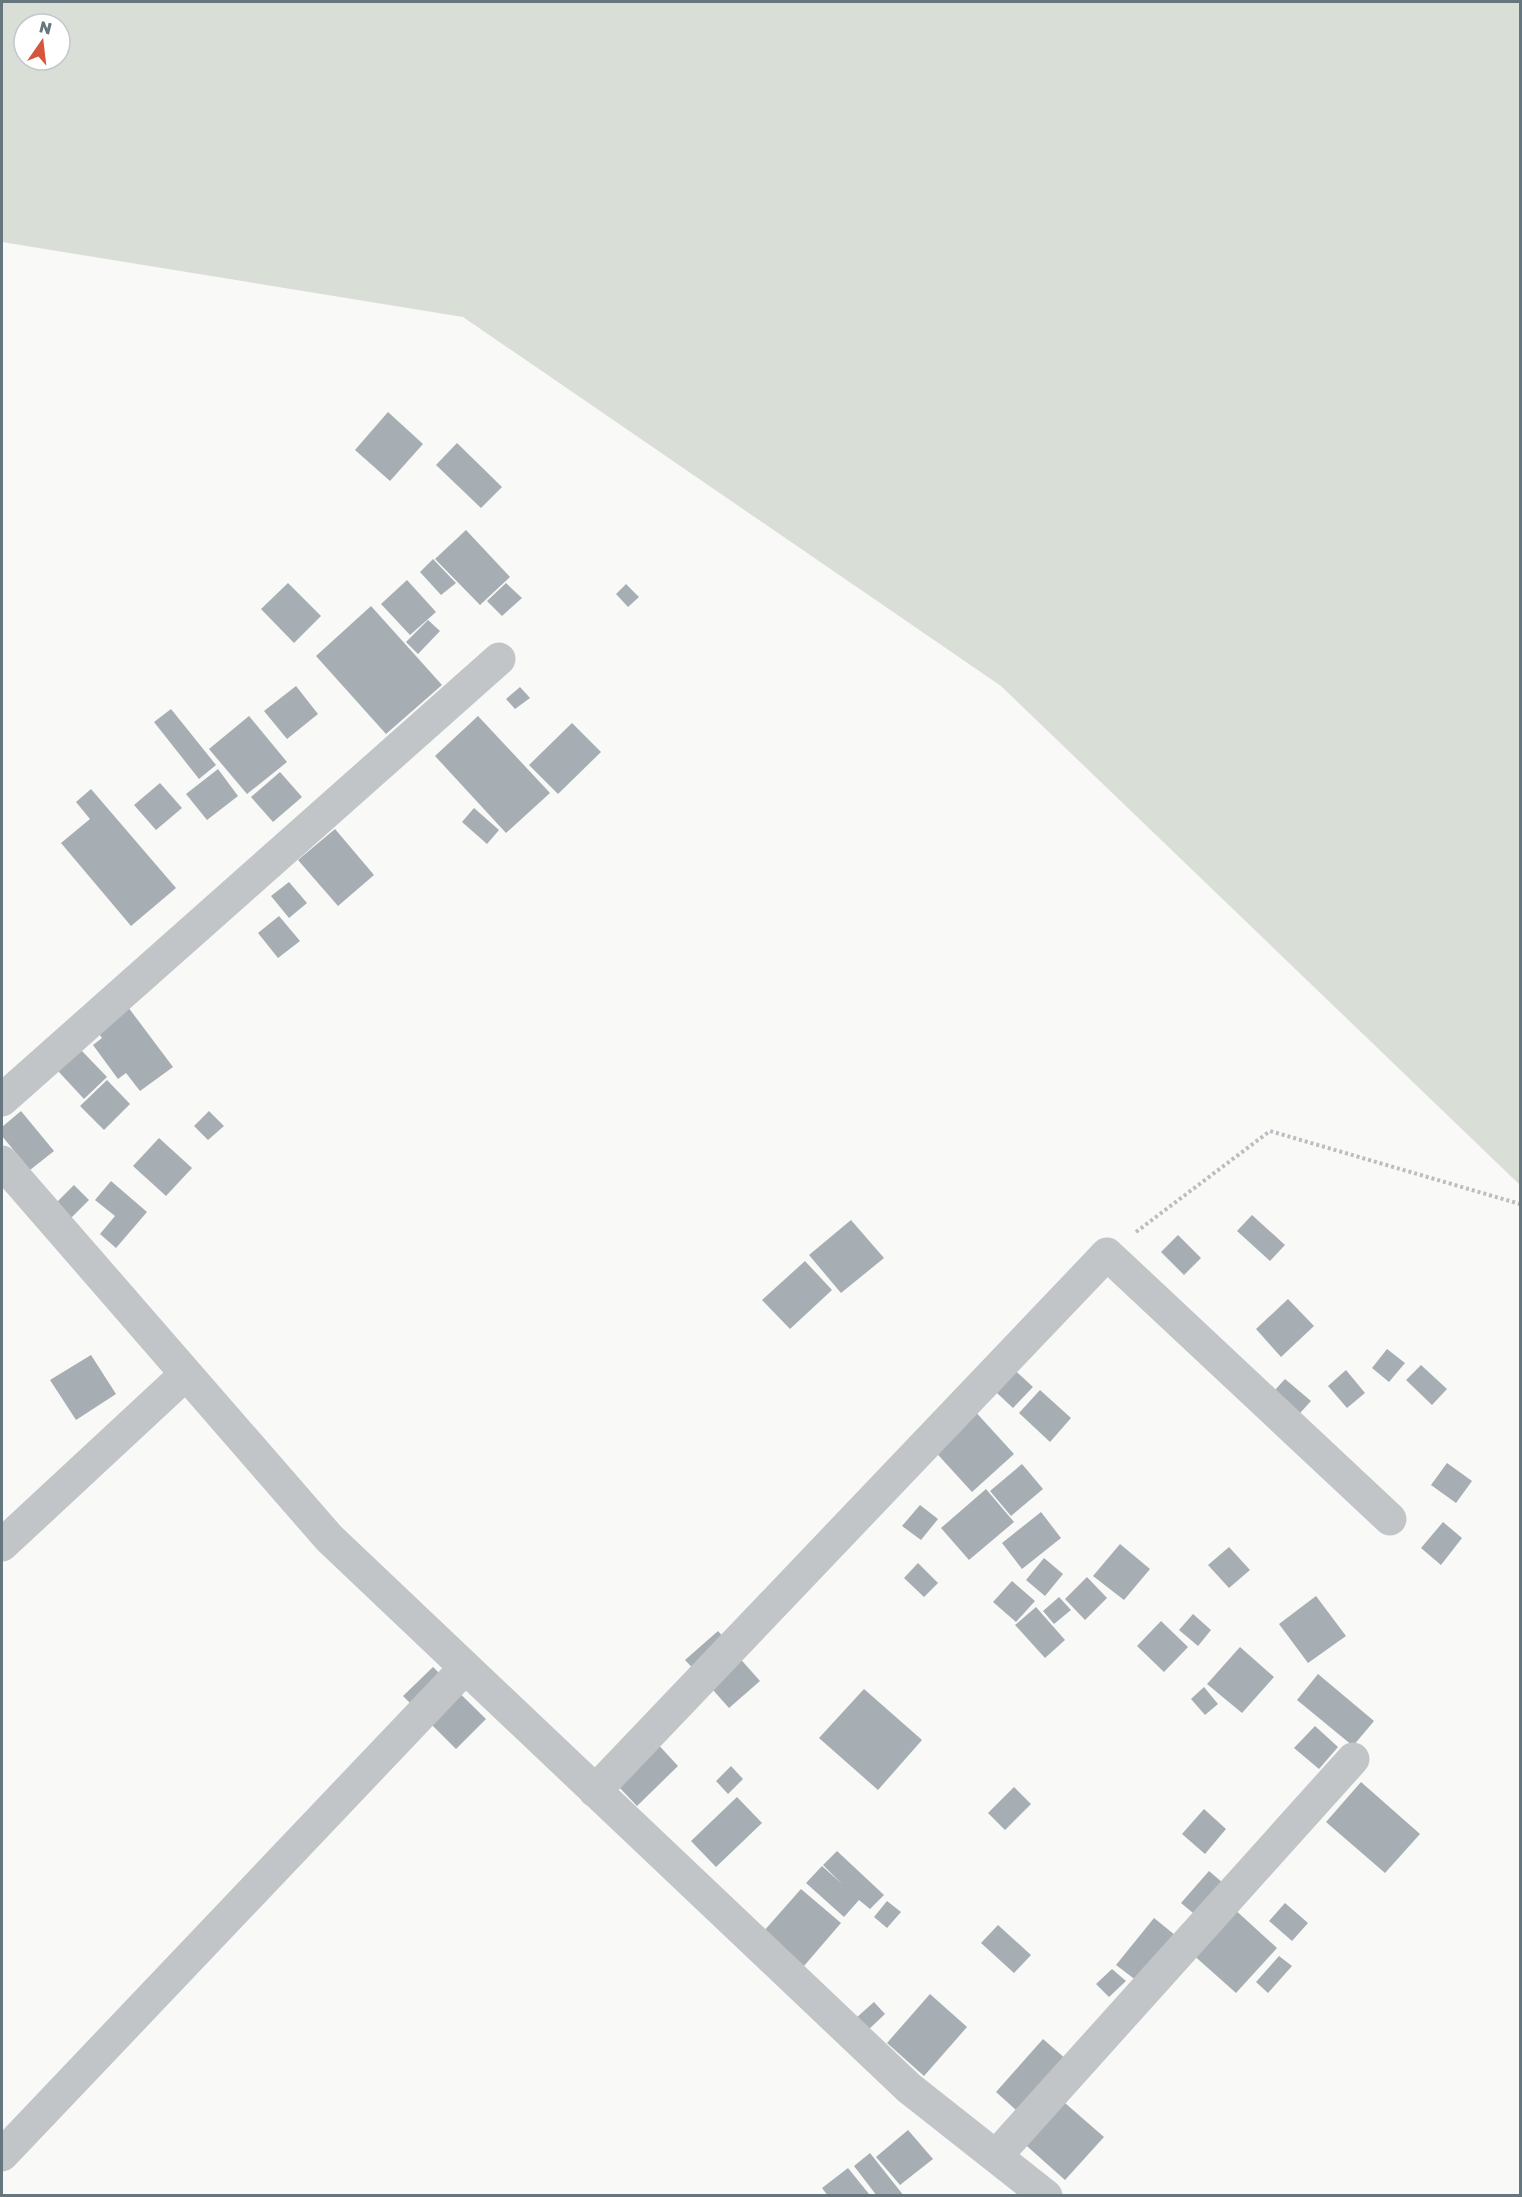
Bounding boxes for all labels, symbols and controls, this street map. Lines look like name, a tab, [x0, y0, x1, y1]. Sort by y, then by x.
north arrow	[12, 12, 72, 72]
text: N	[37, 16, 54, 39]

